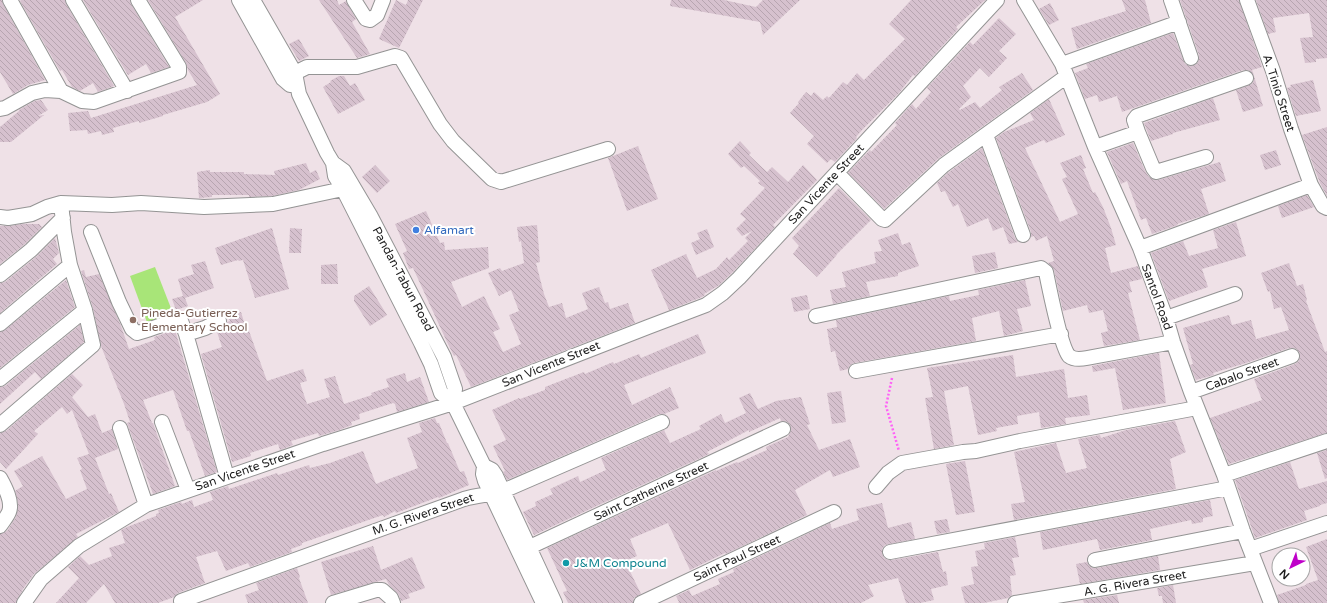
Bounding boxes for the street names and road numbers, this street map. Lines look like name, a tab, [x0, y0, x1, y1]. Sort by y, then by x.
street label: A. Tinio Street	[1260, 53, 1298, 134]
street label: San Vicente Street	[785, 141, 867, 227]
street label: Pandan-Tabun Road	[370, 224, 436, 334]
street label: Santol Road	[1139, 262, 1175, 332]
street label: San Vicente Street	[500, 338, 603, 390]
street label: Cabalo Street	[1203, 354, 1281, 394]
street label: San Vicente Street	[193, 446, 297, 494]
street label: Saint Catherine Street	[592, 458, 711, 524]
street label: M. G. Rivera Street	[370, 490, 476, 538]
street label: Saint Paul Street	[691, 532, 783, 584]
street label: A. G. Rivera Street	[1083, 567, 1188, 599]

